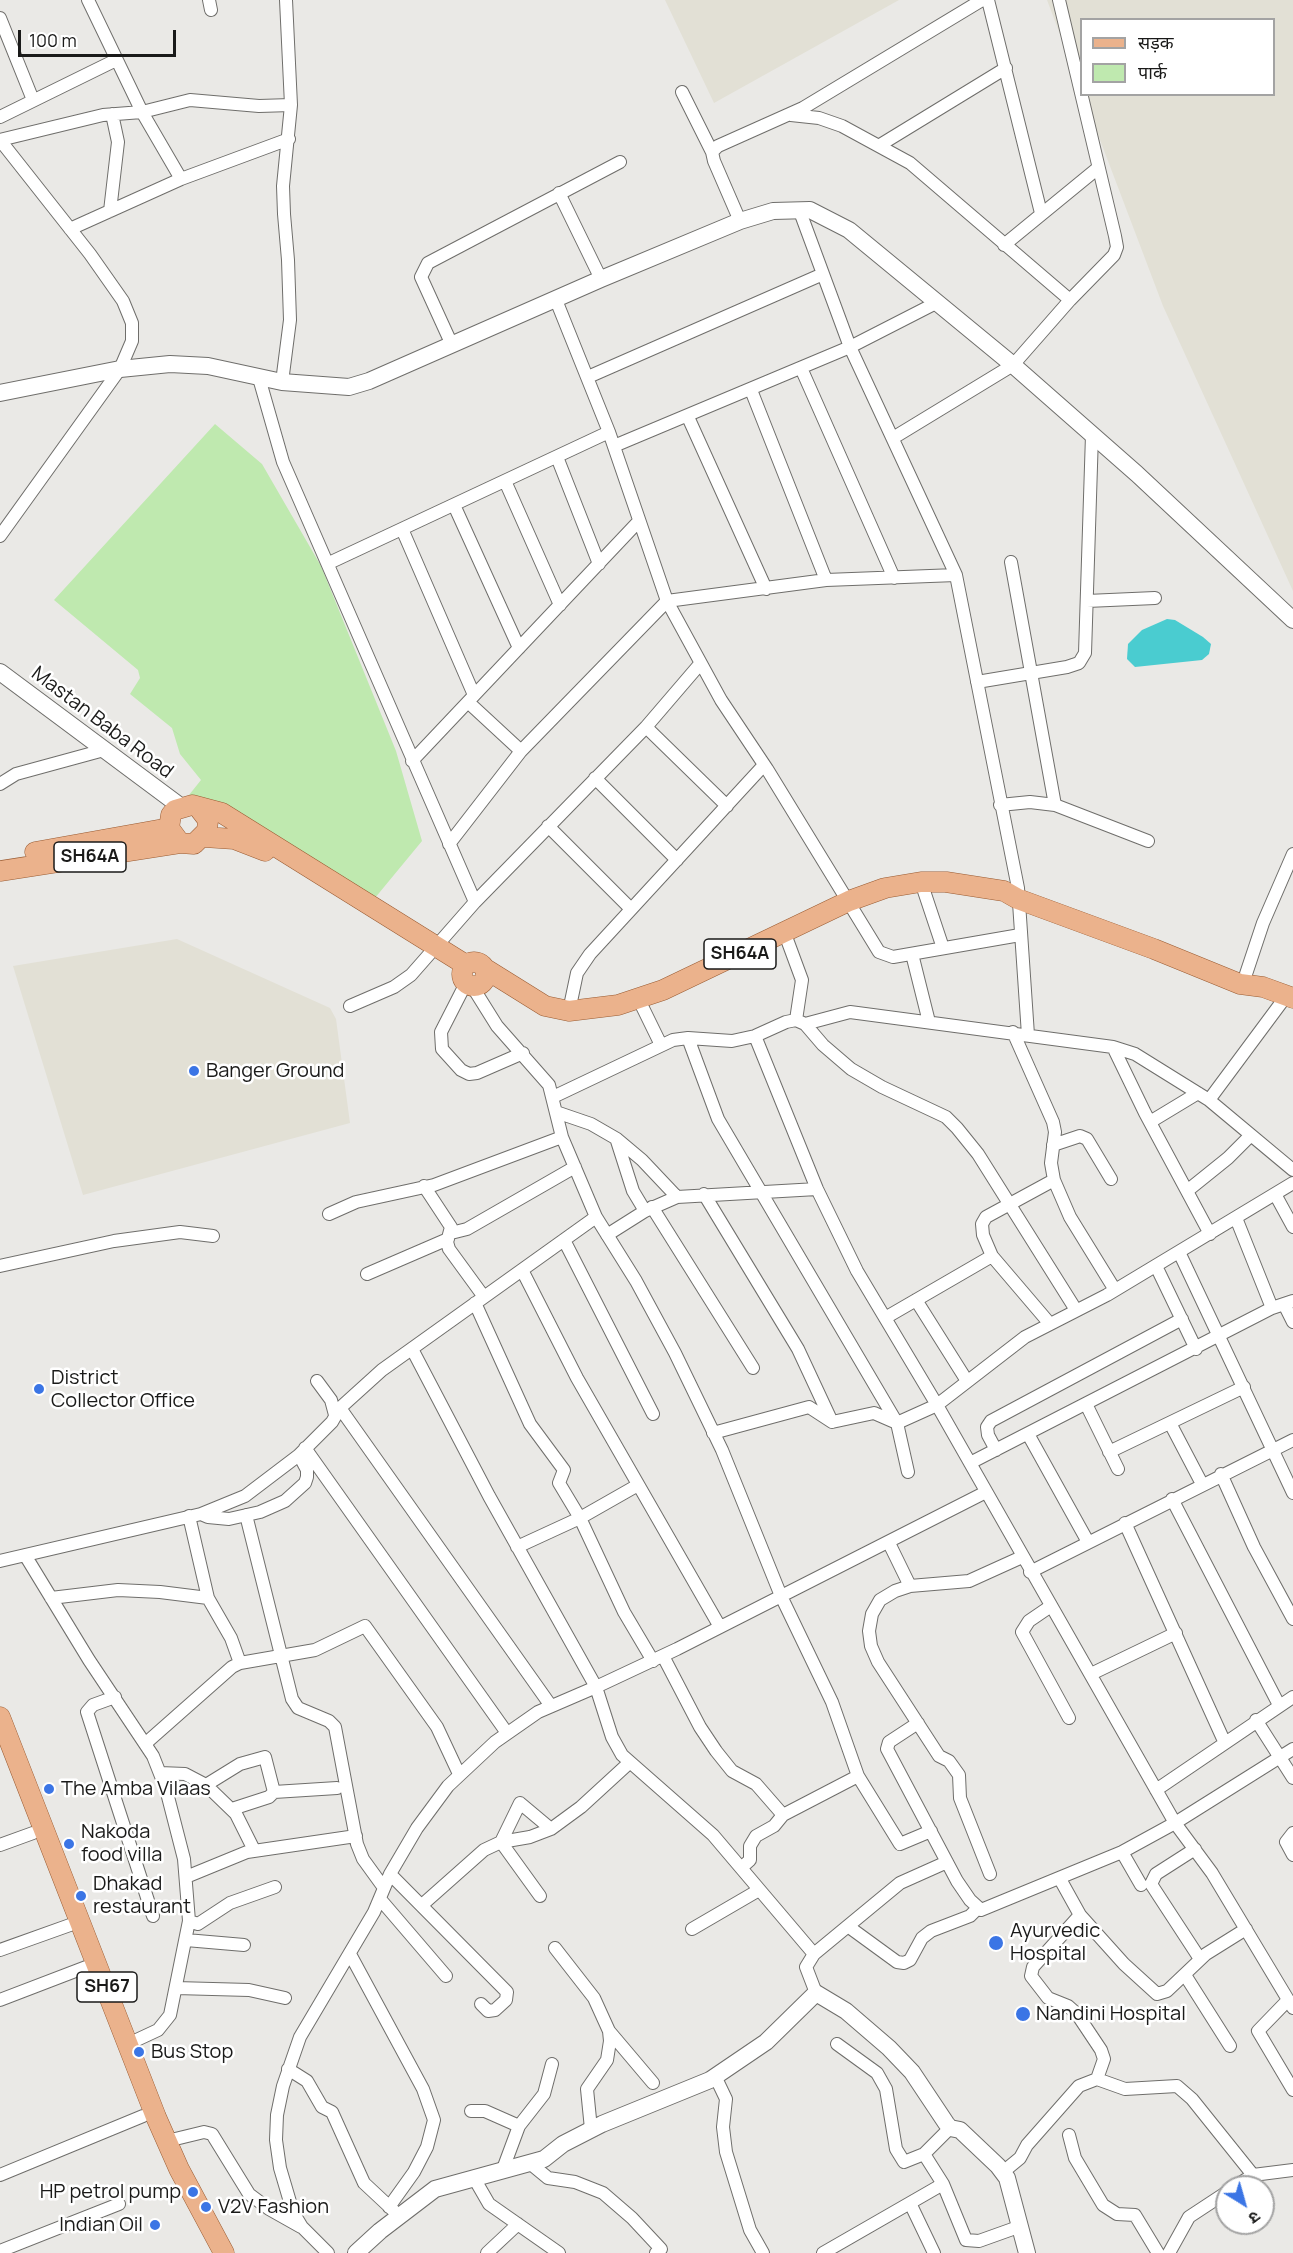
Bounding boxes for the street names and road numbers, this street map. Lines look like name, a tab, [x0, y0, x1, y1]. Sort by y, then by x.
street label: Mastan Baba Road	[26, 662, 178, 784]
road number: SH64A	[54, 842, 126, 872]
road number: SH64A	[704, 939, 776, 969]
road number: SH67	[77, 1972, 137, 2002]

